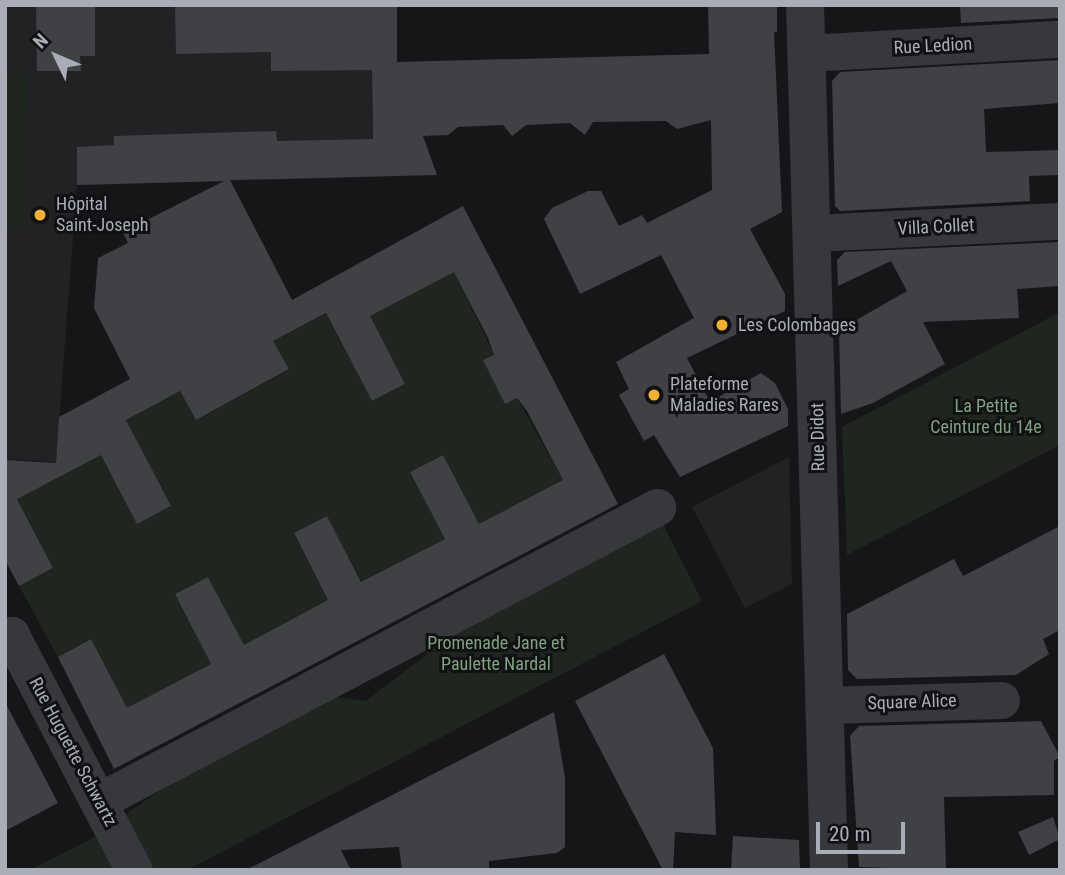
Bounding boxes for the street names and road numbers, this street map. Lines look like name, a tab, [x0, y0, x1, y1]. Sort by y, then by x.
street label: Rue Ledion	[893, 33, 973, 59]
street label: Villa Collet	[897, 214, 975, 240]
street label: Rue Didot	[807, 403, 829, 471]
street label: Rue Huguette Schwartz	[25, 674, 121, 830]
street label: Square Alice	[867, 690, 957, 714]

